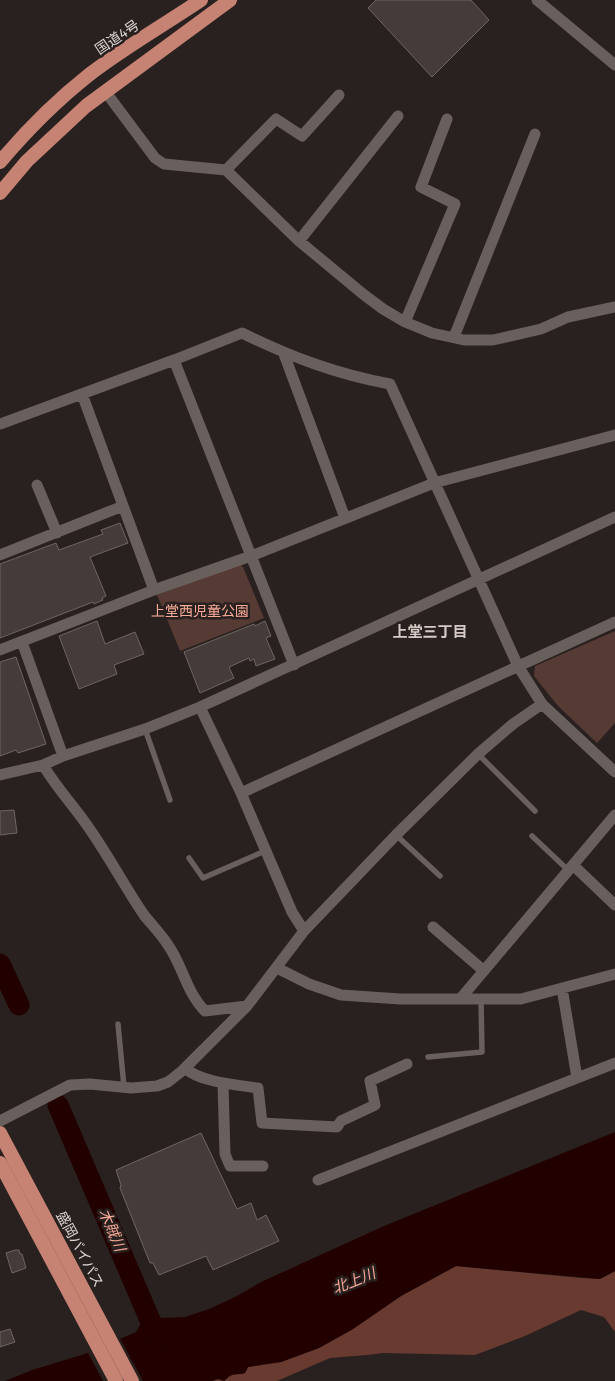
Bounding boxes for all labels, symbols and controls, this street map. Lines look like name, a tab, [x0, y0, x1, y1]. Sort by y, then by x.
street label: 国道4号	[92, 17, 143, 58]
park label: 上堂西児童公園	[151, 603, 249, 620]
district label: 上堂三丁目	[392, 623, 468, 641]
water label: 木賊川	[95, 1206, 130, 1256]
street label: 盛岡バイパス	[52, 1208, 107, 1290]
water label: 北上川	[330, 1263, 380, 1298]

